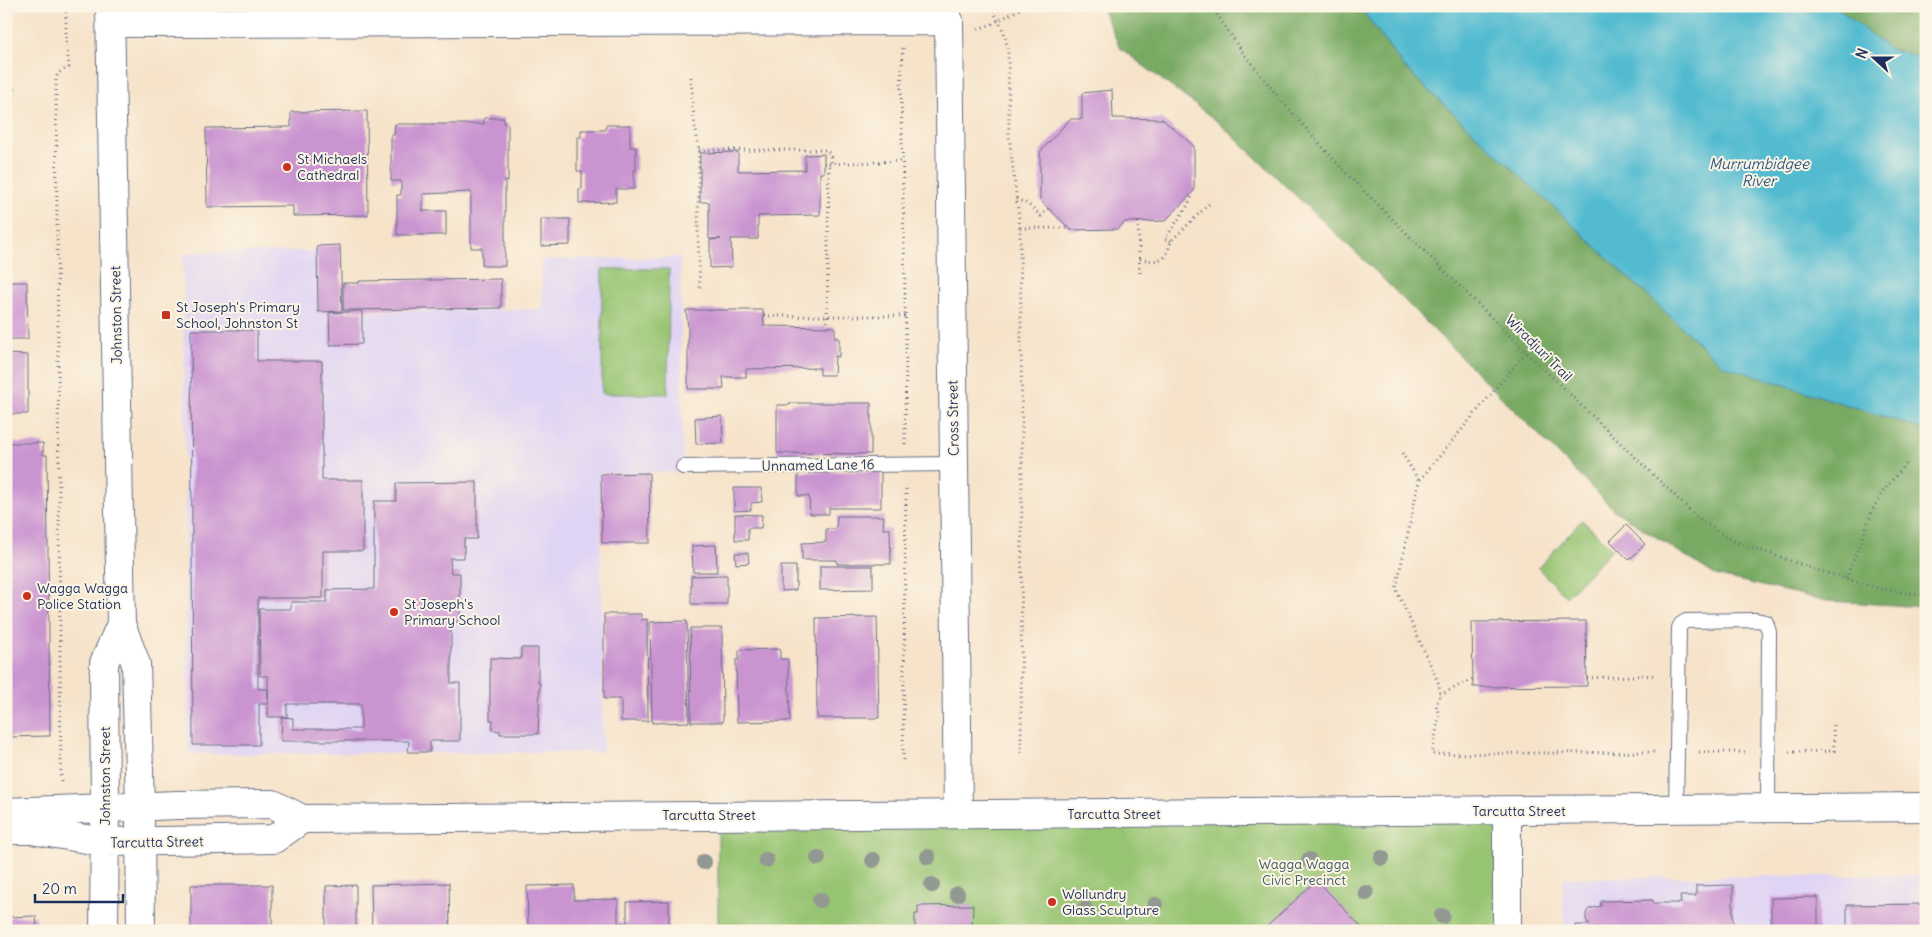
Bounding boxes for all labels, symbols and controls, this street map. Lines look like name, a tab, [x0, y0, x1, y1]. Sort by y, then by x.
north arrow	[1850, 32, 1900, 82]
text: N	[1852, 46, 1872, 61]
place label: St Michaels Cathedral	[297, 150, 367, 184]
water label: Murrumbidgee River	[1709, 154, 1810, 190]
marker: St Michaels Cathedral	[281, 161, 293, 173]
street label: Johnston Street	[106, 265, 126, 365]
place label: St Joseph's Primary School, Johnston St	[176, 298, 300, 332]
marker: St Joseph's Primary School, Johnston St	[160, 309, 172, 321]
street label: Wiradjuri Trail	[1502, 311, 1576, 385]
street label: Cross Street	[943, 380, 963, 456]
street label: Unnamed Lane 16	[761, 455, 875, 475]
place label: Wagga Wagga Police Station	[37, 579, 128, 613]
marker: Wagga Wagga Police Station	[21, 590, 33, 602]
place label: St Joseph's Primary School	[404, 595, 500, 629]
marker: St Joseph's Primary School	[388, 606, 400, 618]
street label: Johnston Street	[96, 726, 114, 825]
street label: Tarcutta Street	[1472, 802, 1566, 820]
street label: Tarcutta Street	[1067, 805, 1161, 823]
street label: Tarcutta Street	[662, 806, 756, 824]
street label: Tarcutta Street	[110, 832, 204, 852]
park label: Wagga Wagga Civic Precinct	[1259, 855, 1349, 889]
scale bar	[35, 872, 122, 904]
text: 20 m	[42, 879, 77, 898]
place label: Wollundry Glass Sculpture	[1062, 885, 1159, 919]
marker: Wollundry Glass Sculpture	[1046, 896, 1058, 908]

